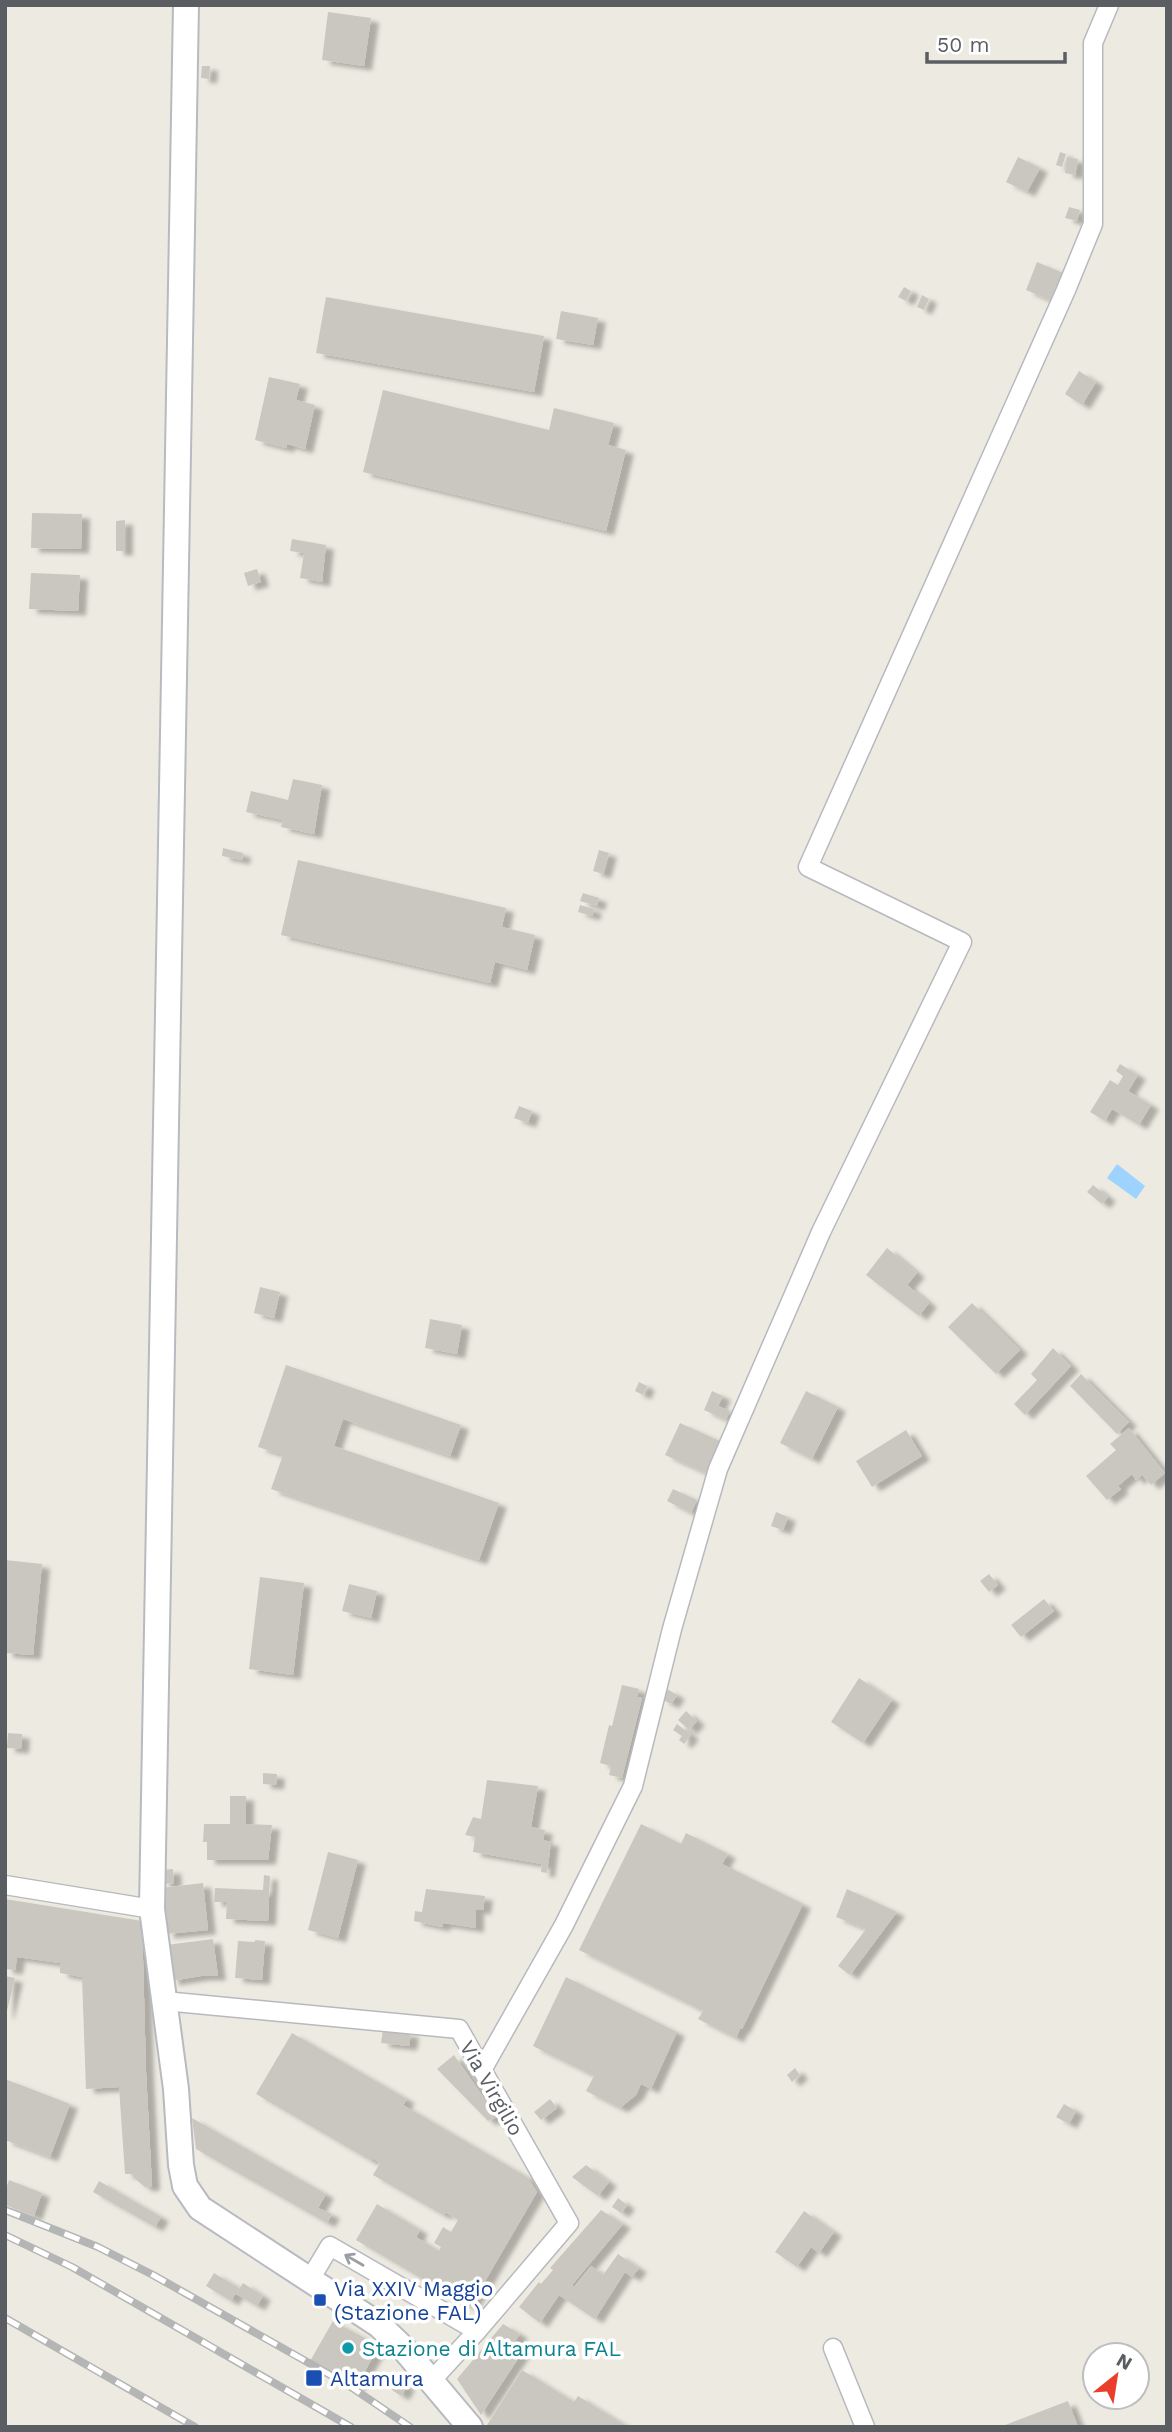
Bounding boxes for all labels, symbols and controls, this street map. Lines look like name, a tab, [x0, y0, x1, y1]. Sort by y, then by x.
scale bar	[927, 21, 1065, 65]
text: 50 m	[937, 32, 989, 57]
street label: Via Virgilio	[455, 2036, 529, 2140]
one-way arrow	[345, 2253, 365, 2267]
place label: Via XXIV Maggio (Stazione FAL)	[334, 2276, 493, 2325]
marker: Via XXIV Maggio (Stazione FAL)	[312, 2292, 328, 2308]
place label: Stazione di Altamura FAL	[362, 2336, 621, 2361]
marker: Stazione di Altamura FAL	[340, 2340, 356, 2356]
north arrow	[1081, 2341, 1151, 2411]
text: N	[1112, 2348, 1136, 2375]
place label: Altamura	[330, 2366, 424, 2391]
marker: Altamura	[304, 2368, 324, 2388]

